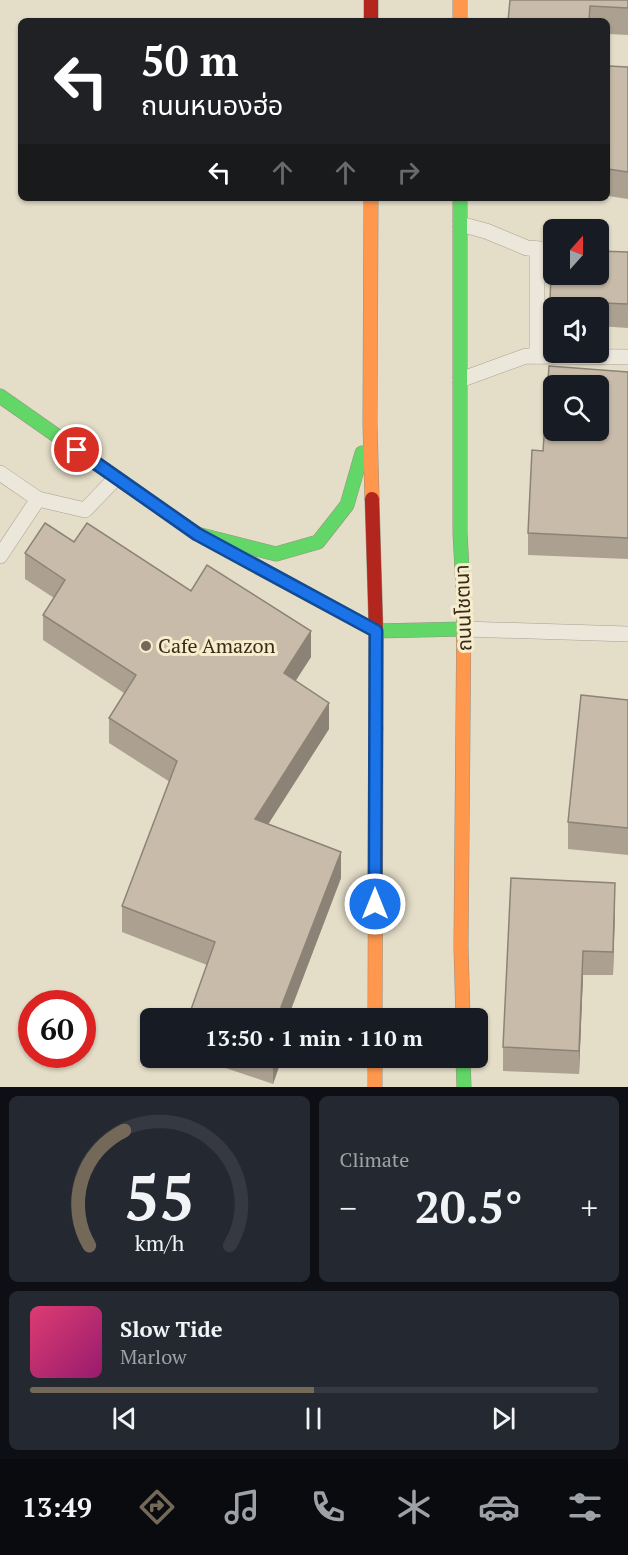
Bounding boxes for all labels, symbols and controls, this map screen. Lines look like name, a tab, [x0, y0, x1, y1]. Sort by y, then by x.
text: 50 m	[141, 32, 239, 88]
icon: left	[42, 42, 120, 120]
text: ถนนหนองฮ่อ	[141, 87, 283, 123]
icon: left	[203, 156, 236, 189]
icon: ahead	[266, 156, 299, 189]
icon: ahead	[329, 156, 362, 189]
icon: right	[392, 156, 425, 189]
north arrow	[543, 219, 609, 285]
map controls	[543, 219, 609, 441]
button: sound	[543, 297, 609, 363]
button: search	[543, 375, 609, 441]
pin	[51, 424, 102, 475]
icon: arrive	[60, 433, 93, 466]
street label: ถนนโชตนา	[447, 564, 478, 652]
place label: Cafe Amazon	[158, 632, 276, 659]
marker: Cafe Amazon	[139, 639, 153, 653]
position arrow	[343, 872, 407, 936]
speed limit sign: 60	[18, 990, 96, 1068]
text: 13:50 · 1 min · 110 m	[205, 1023, 423, 1052]
text: Climate	[340, 1146, 409, 1173]
text: 55	[124, 1155, 195, 1238]
text: 20.5°	[415, 1176, 523, 1236]
text: −	[340, 1186, 357, 1229]
text: +	[580, 1186, 598, 1229]
text: km/h	[134, 1229, 184, 1257]
text: Slow Tide	[120, 1314, 223, 1343]
text: Marlow	[120, 1343, 187, 1370]
icon: previous	[108, 1402, 141, 1435]
icon: pause	[297, 1402, 330, 1435]
icon: next	[487, 1402, 520, 1435]
icon: directions	[136, 1486, 178, 1528]
icon: music	[221, 1486, 263, 1528]
icon: phone	[307, 1486, 349, 1528]
icon: climate	[393, 1486, 435, 1528]
icon: car	[478, 1486, 520, 1528]
icon: filters	[564, 1486, 606, 1528]
text: 13:49	[22, 1489, 92, 1525]

